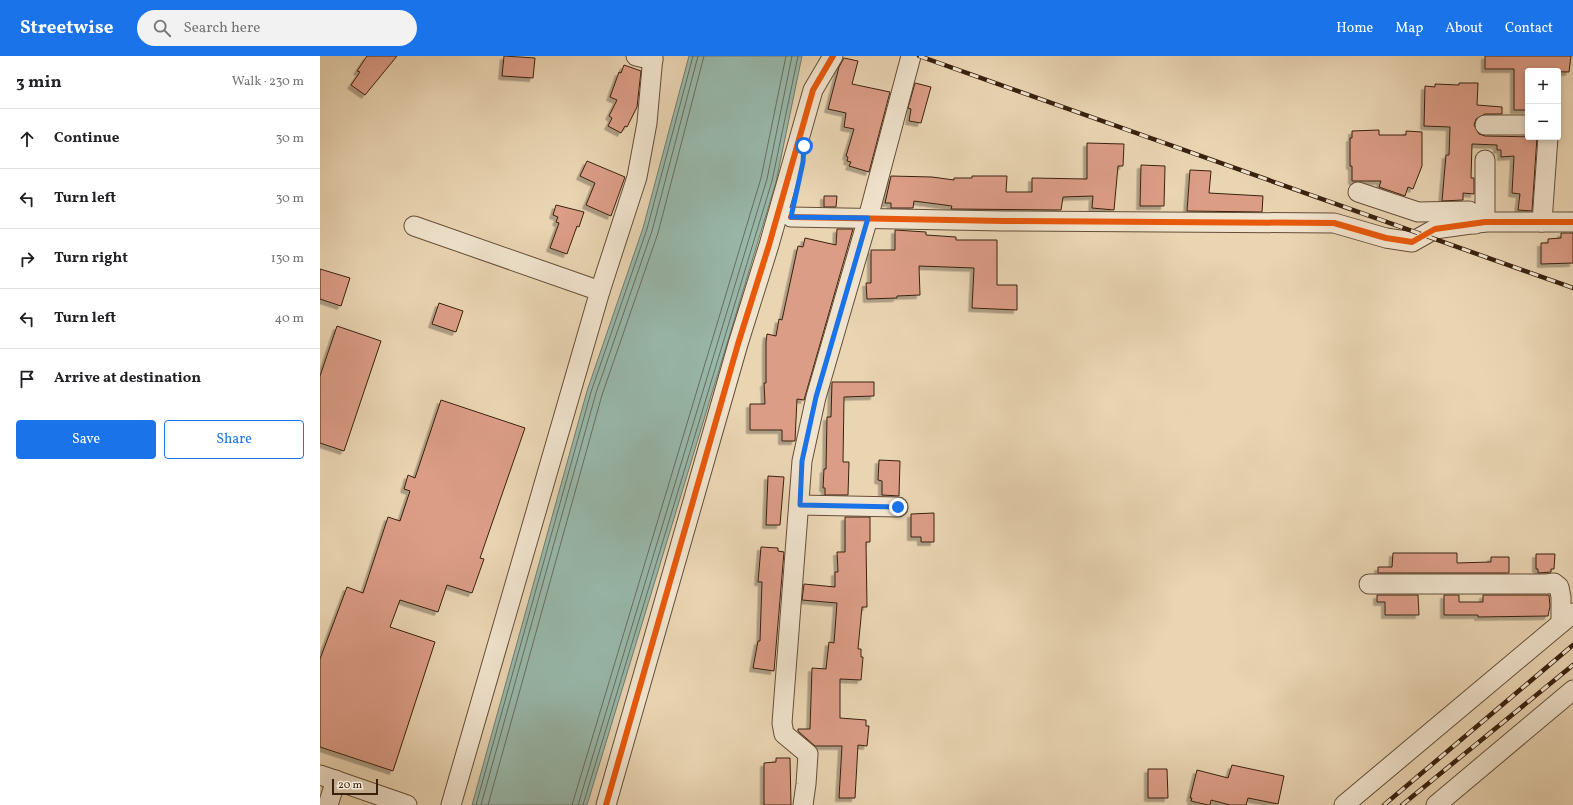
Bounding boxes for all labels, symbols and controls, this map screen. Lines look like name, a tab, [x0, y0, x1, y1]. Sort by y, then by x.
search box	[137, 10, 417, 46]
text: Streetwise	[20, 15, 113, 41]
icon: search	[151, 17, 173, 39]
text: Search here	[183, 18, 260, 39]
text: Home	[1336, 19, 1373, 38]
text: Map	[1395, 19, 1423, 38]
text: About	[1445, 19, 1483, 38]
text: Contact	[1505, 19, 1553, 38]
map controls	[1525, 68, 1561, 140]
button: +	[1525, 68, 1561, 104]
text: 3 min	[16, 71, 62, 94]
text: Walk · 230 m	[232, 73, 304, 91]
button: −	[1525, 104, 1561, 140]
icon: ahead	[16, 128, 38, 150]
text: Continue	[54, 128, 119, 149]
text: 30 m	[276, 130, 304, 148]
route start	[795, 137, 813, 155]
icon: left	[16, 188, 38, 210]
text: Turn left	[54, 188, 116, 209]
text: 30 m	[276, 190, 304, 208]
icon: right	[16, 248, 38, 270]
text: Turn right	[54, 248, 128, 269]
text: 130 m	[271, 250, 304, 268]
icon: left	[16, 308, 38, 330]
text: Turn left	[54, 308, 116, 329]
text: 40 m	[275, 310, 304, 328]
icon: arrive	[16, 368, 38, 390]
text: Arrive at destination	[54, 368, 201, 389]
button: Save	[16, 420, 156, 459]
button: Share	[164, 420, 304, 459]
route end	[889, 498, 907, 516]
scale bar	[332, 777, 378, 796]
text: 20 m	[338, 778, 362, 793]

